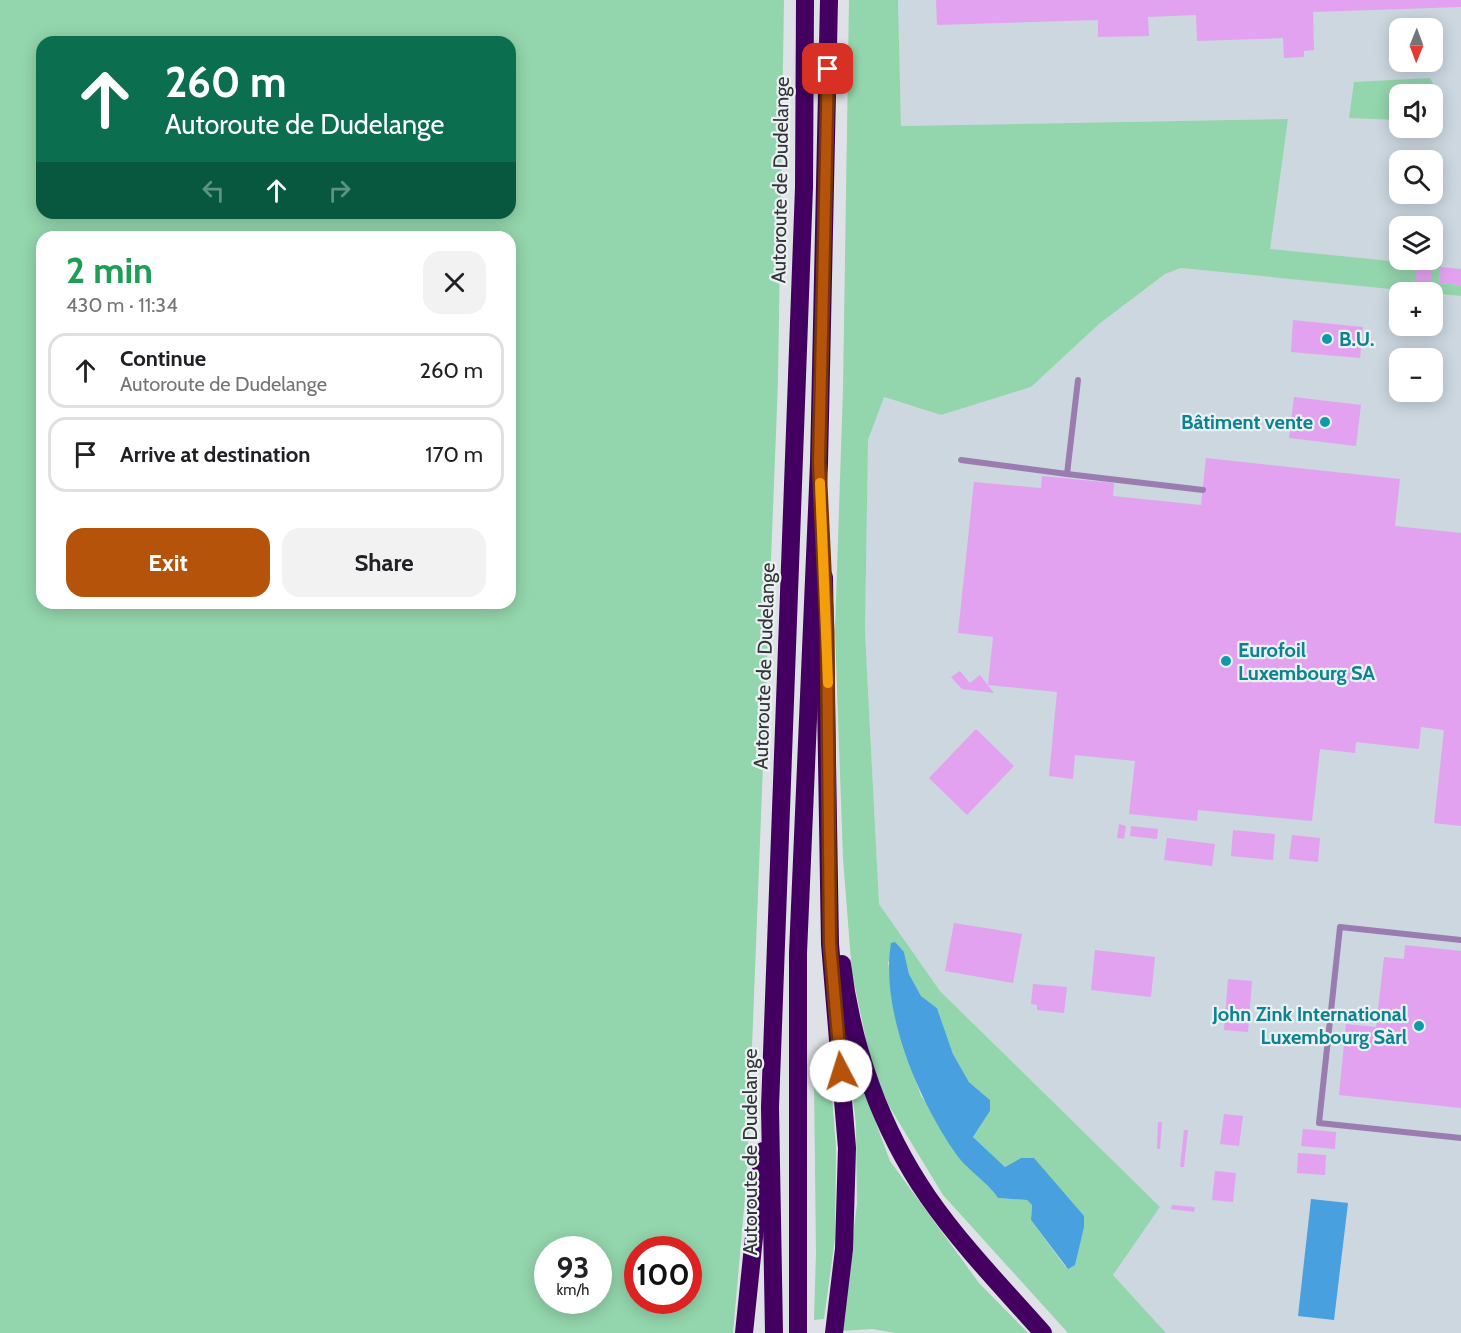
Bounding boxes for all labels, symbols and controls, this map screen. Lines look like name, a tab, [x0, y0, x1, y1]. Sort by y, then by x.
north arrow	[1389, 18, 1443, 72]
map controls	[1389, 18, 1443, 402]
pin	[802, 43, 853, 94]
icon: arrive	[811, 52, 844, 85]
text: 260 m	[165, 56, 286, 108]
icon: ahead	[66, 60, 144, 138]
street label: Autoroute de Dudelange	[766, 76, 794, 284]
button: sound	[1389, 84, 1443, 138]
text: Autoroute de Dudelange	[165, 108, 444, 141]
button: search	[1389, 150, 1443, 204]
icon: left	[197, 174, 230, 207]
icon: ahead	[260, 174, 293, 207]
icon: right	[323, 174, 356, 207]
button: layers	[1389, 216, 1443, 270]
text: 2 min	[66, 248, 153, 292]
button: close	[423, 251, 486, 314]
button: +	[1389, 282, 1443, 336]
text: 430 m · 11:34	[66, 293, 178, 317]
place label: B.U.	[1339, 327, 1374, 351]
marker: B.U.	[1320, 332, 1334, 346]
text: Continue	[120, 345, 206, 372]
button: −	[1389, 348, 1443, 402]
icon: ahead	[69, 354, 102, 387]
text: 260 m	[419, 357, 483, 384]
text: Autoroute de Dudelange	[120, 372, 327, 396]
place label: Bâtiment vente	[1181, 410, 1313, 434]
marker: Bâtiment vente	[1318, 415, 1332, 429]
icon: arrive	[69, 438, 102, 471]
text: Arrive at destination	[120, 441, 310, 468]
text: 170 m	[425, 441, 483, 468]
button: Exit	[66, 528, 270, 597]
button: Share	[282, 528, 486, 597]
street label: Autoroute de Dudelange	[748, 562, 780, 770]
place label: Eurofoil Luxembourg SA	[1238, 638, 1376, 685]
marker: Eurofoil Luxembourg SA	[1219, 654, 1233, 668]
place label: John Zink International Luxembourg Sàrl	[1211, 1002, 1407, 1049]
marker: John Zink International Luxembourg Sàrl	[1412, 1019, 1426, 1033]
position arrow	[809, 1039, 873, 1103]
street label: Autoroute de Dudelange	[738, 1049, 762, 1255]
speed limit sign: 100	[624, 1236, 702, 1314]
text: 93	[556, 1249, 590, 1286]
text: km/h	[557, 1281, 589, 1299]

